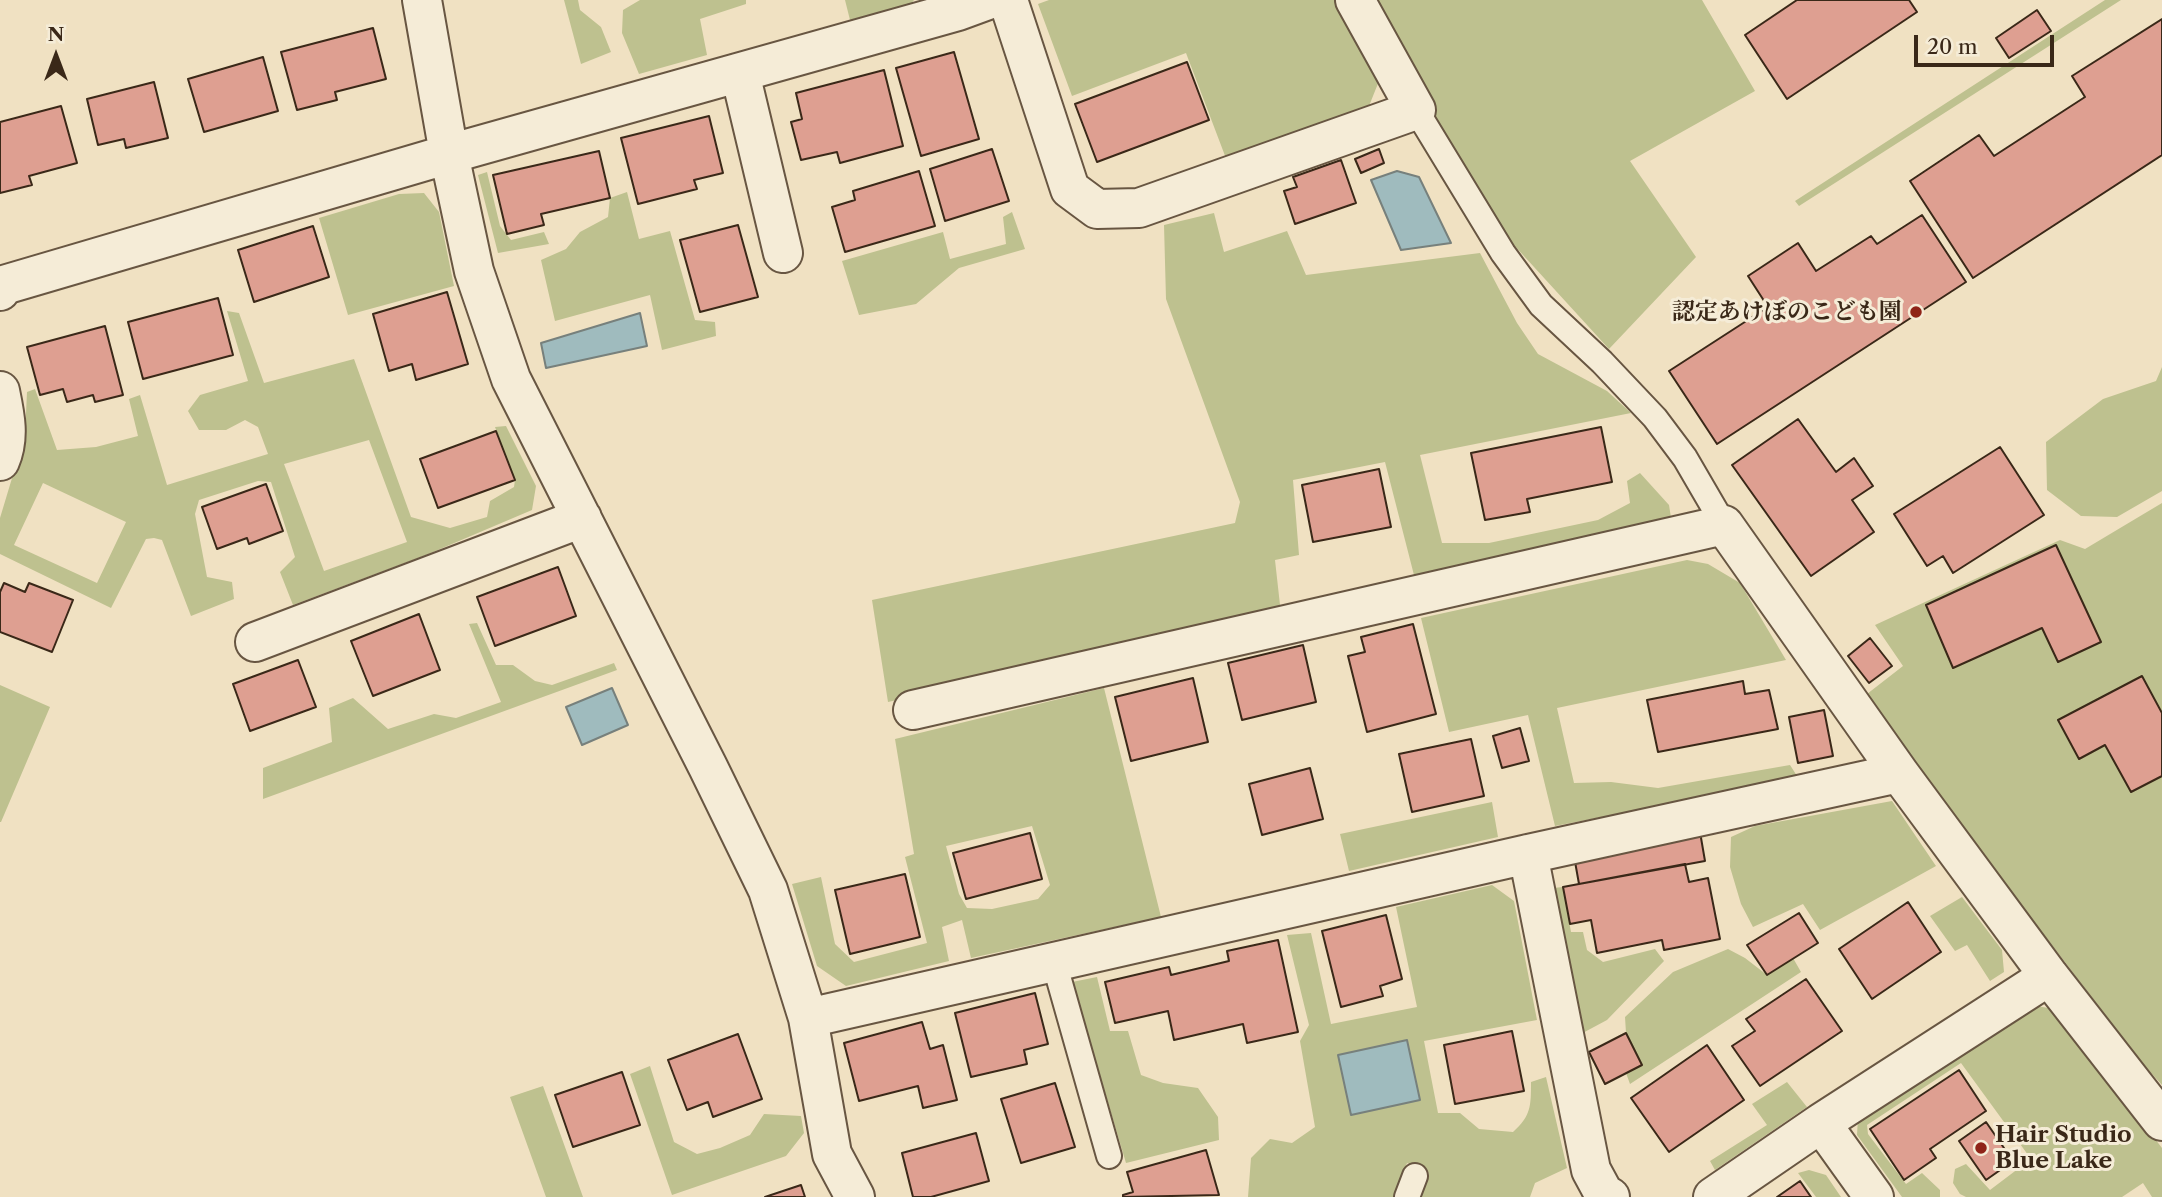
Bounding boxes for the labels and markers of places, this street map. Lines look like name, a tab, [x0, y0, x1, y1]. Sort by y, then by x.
place label: 認定あけぼのこども園	[1672, 298, 1902, 326]
marker: 認定あけぼのこども園	[1908, 304, 1924, 320]
place label: Hair Studio Blue Lake	[1995, 1121, 2132, 1175]
marker: Hair Studio Blue Lake	[1973, 1140, 1989, 1156]

